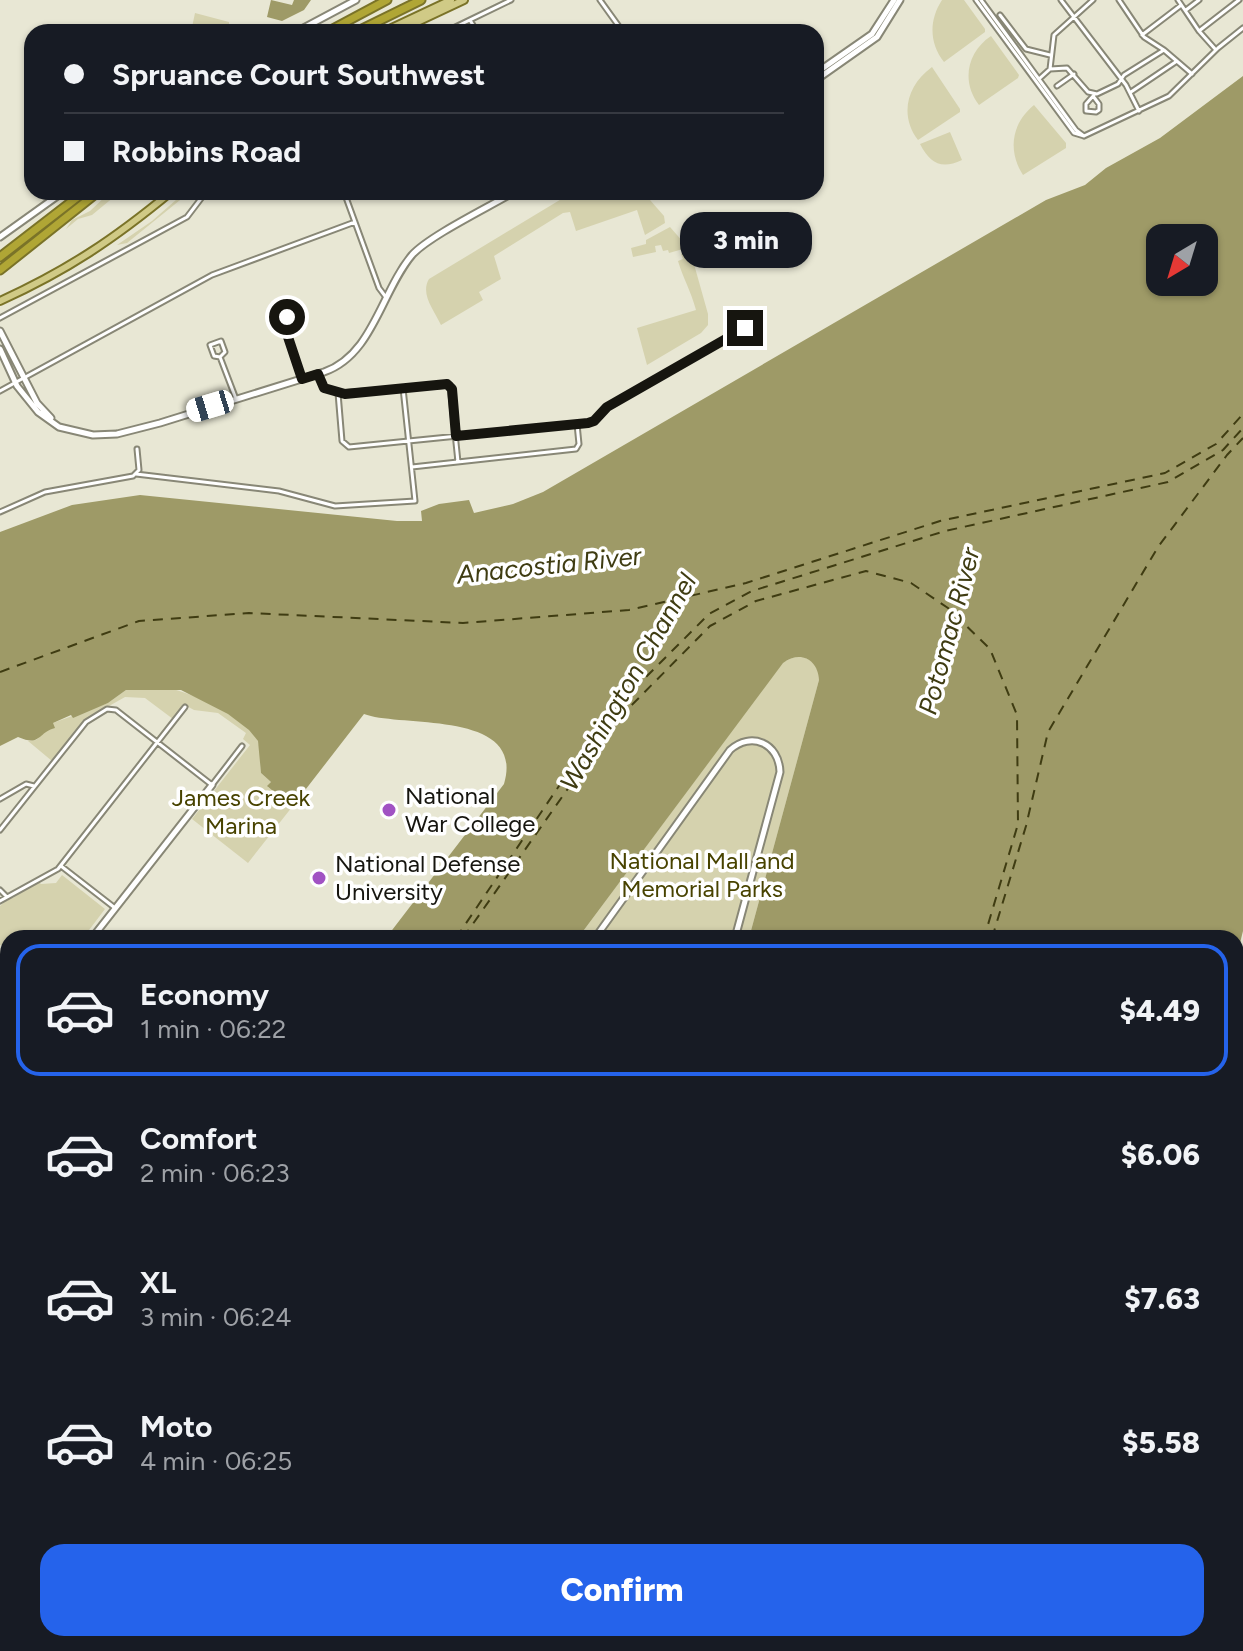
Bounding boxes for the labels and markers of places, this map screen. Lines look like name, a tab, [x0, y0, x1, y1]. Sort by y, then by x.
place label: National War College	[405, 781, 535, 838]
marker: National War College	[380, 801, 398, 819]
place label: National Defense University	[335, 849, 520, 906]
marker: National Defense University	[310, 869, 328, 887]

